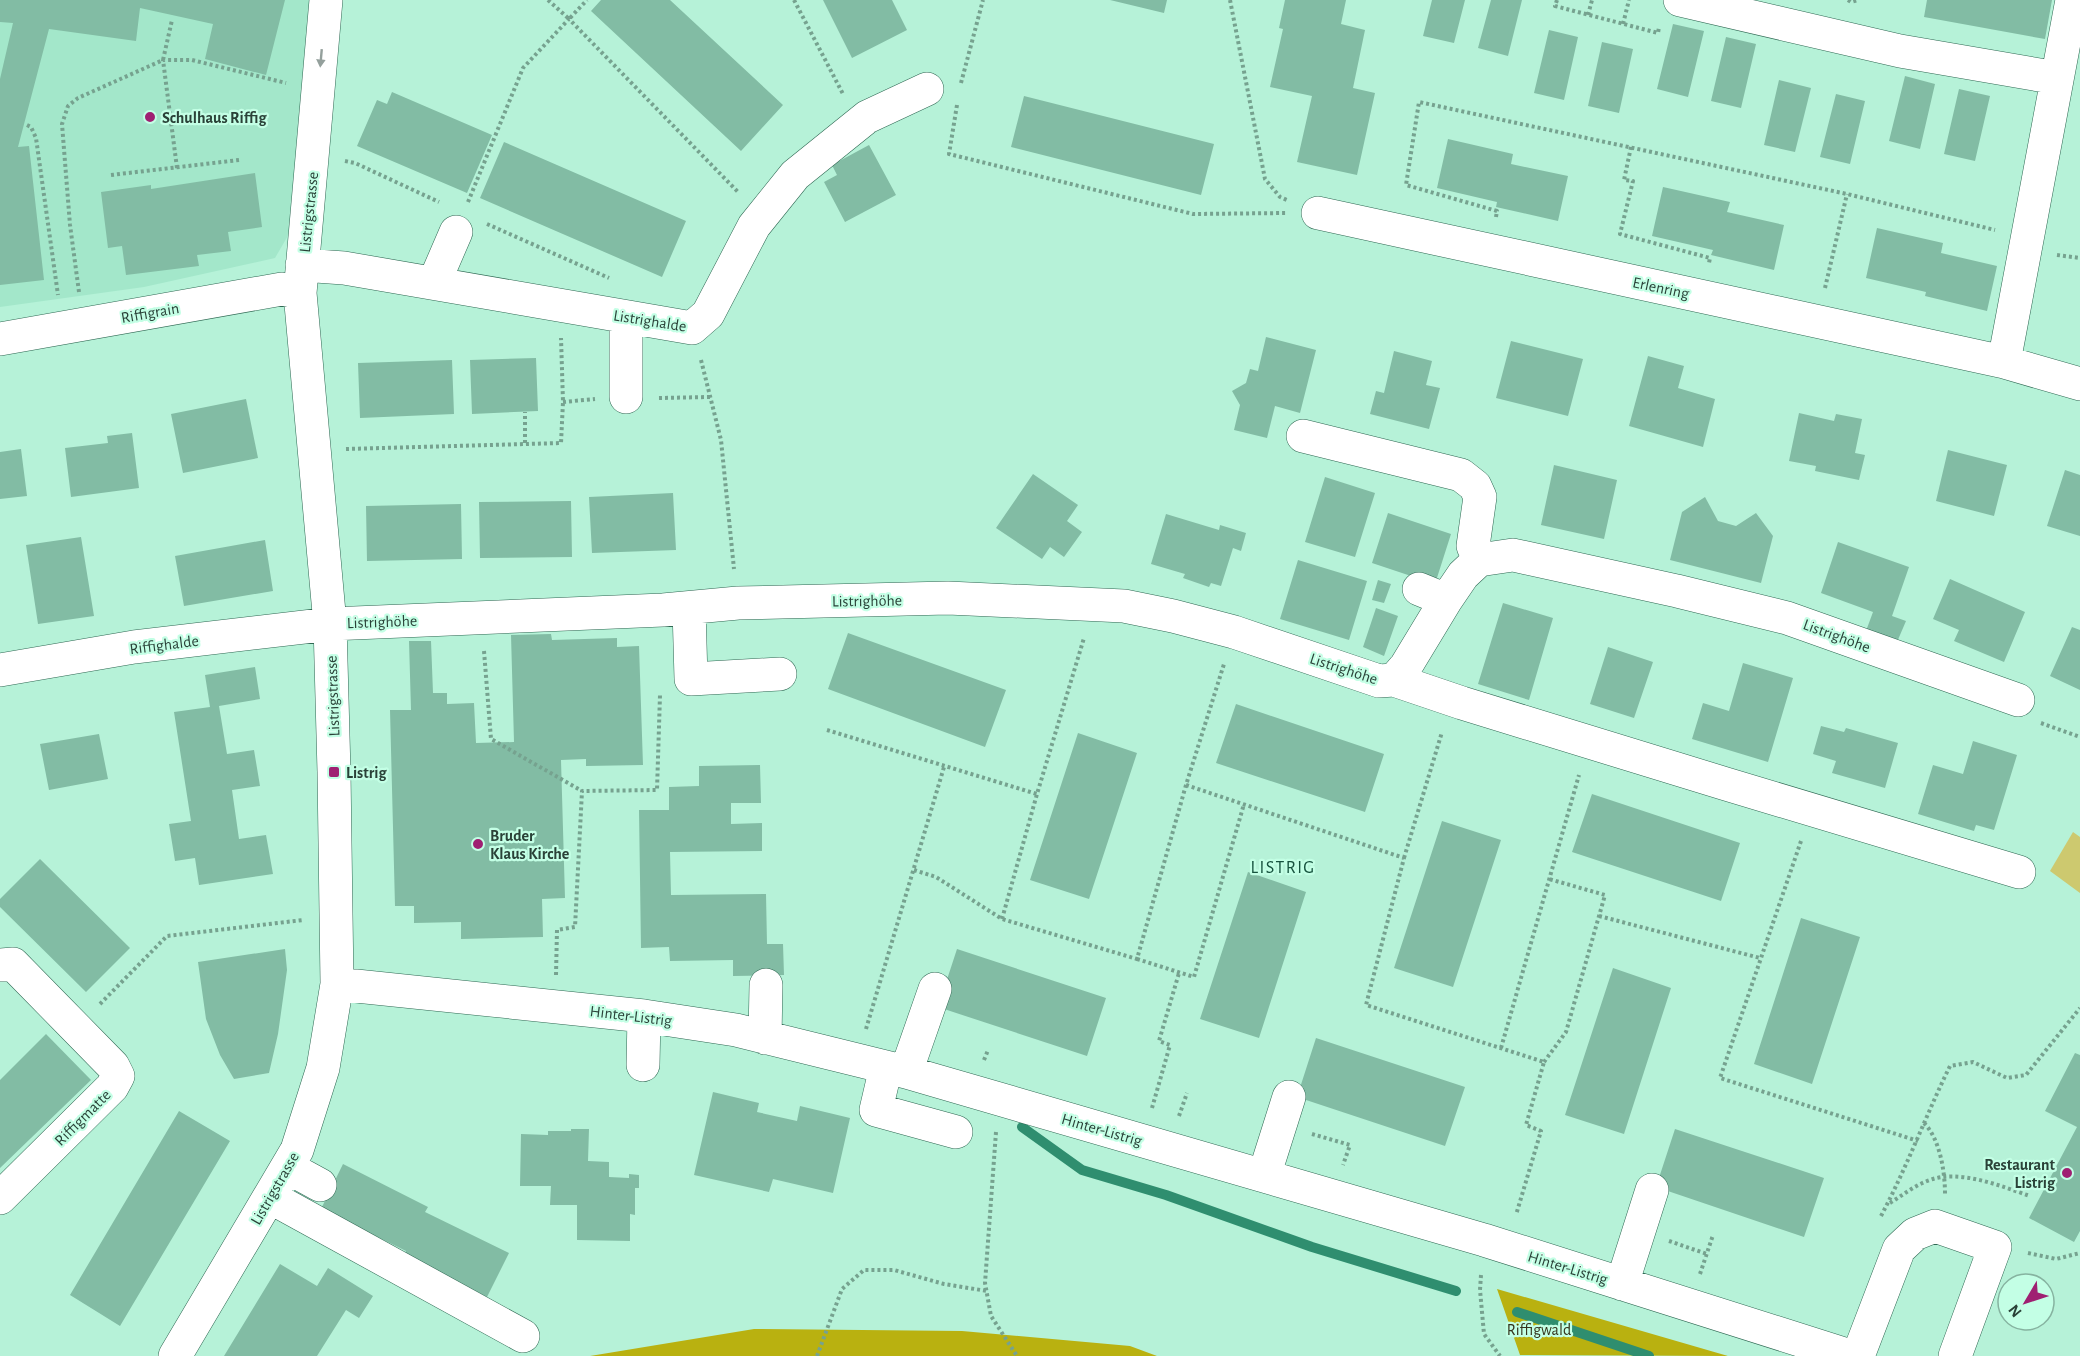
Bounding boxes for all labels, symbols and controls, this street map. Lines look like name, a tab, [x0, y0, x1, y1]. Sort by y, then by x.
one-way arrow	[317, 49, 326, 68]
marker: Schulhaus Riffig	[143, 110, 157, 124]
place label: Schulhaus Riffig	[162, 110, 267, 126]
street label: Listrigstrasse	[297, 171, 321, 253]
street label: Erlenring	[1631, 274, 1691, 302]
street label: Riffigrain	[120, 300, 181, 326]
street label: Listrighalde	[612, 307, 688, 335]
street label: Listrighöhe	[832, 592, 902, 610]
street label: Listrighöhe	[347, 613, 417, 631]
street label: Listrighöhe	[1801, 616, 1872, 655]
street label: Riffighalde	[129, 633, 200, 657]
street label: Listrighöhe	[1308, 650, 1380, 687]
street label: Listrigstrasse	[324, 655, 342, 737]
marker: Listrig	[327, 765, 341, 779]
place label: Listrig	[346, 765, 387, 781]
place label: Bruder Klaus Kirche	[490, 828, 570, 862]
marker: Bruder Klaus Kirche	[471, 837, 485, 851]
district label: LISTRIG	[1250, 859, 1316, 877]
street label: Hinter-Listrig	[589, 1003, 673, 1029]
street label: Riffigmatte	[52, 1087, 114, 1149]
street label: Hinter-Listrig	[1060, 1111, 1144, 1149]
street label: Listrigstrasse	[248, 1149, 302, 1228]
place label: Restaurant Listrig	[1984, 1157, 2056, 1191]
marker: Restaurant Listrig	[2060, 1166, 2074, 1180]
street label: Hinter-Listrig	[1526, 1248, 1610, 1288]
north arrow	[1996, 1272, 2056, 1332]
text: N	[2005, 1301, 2025, 1320]
park label: Riffigwald	[1507, 1322, 1571, 1338]

